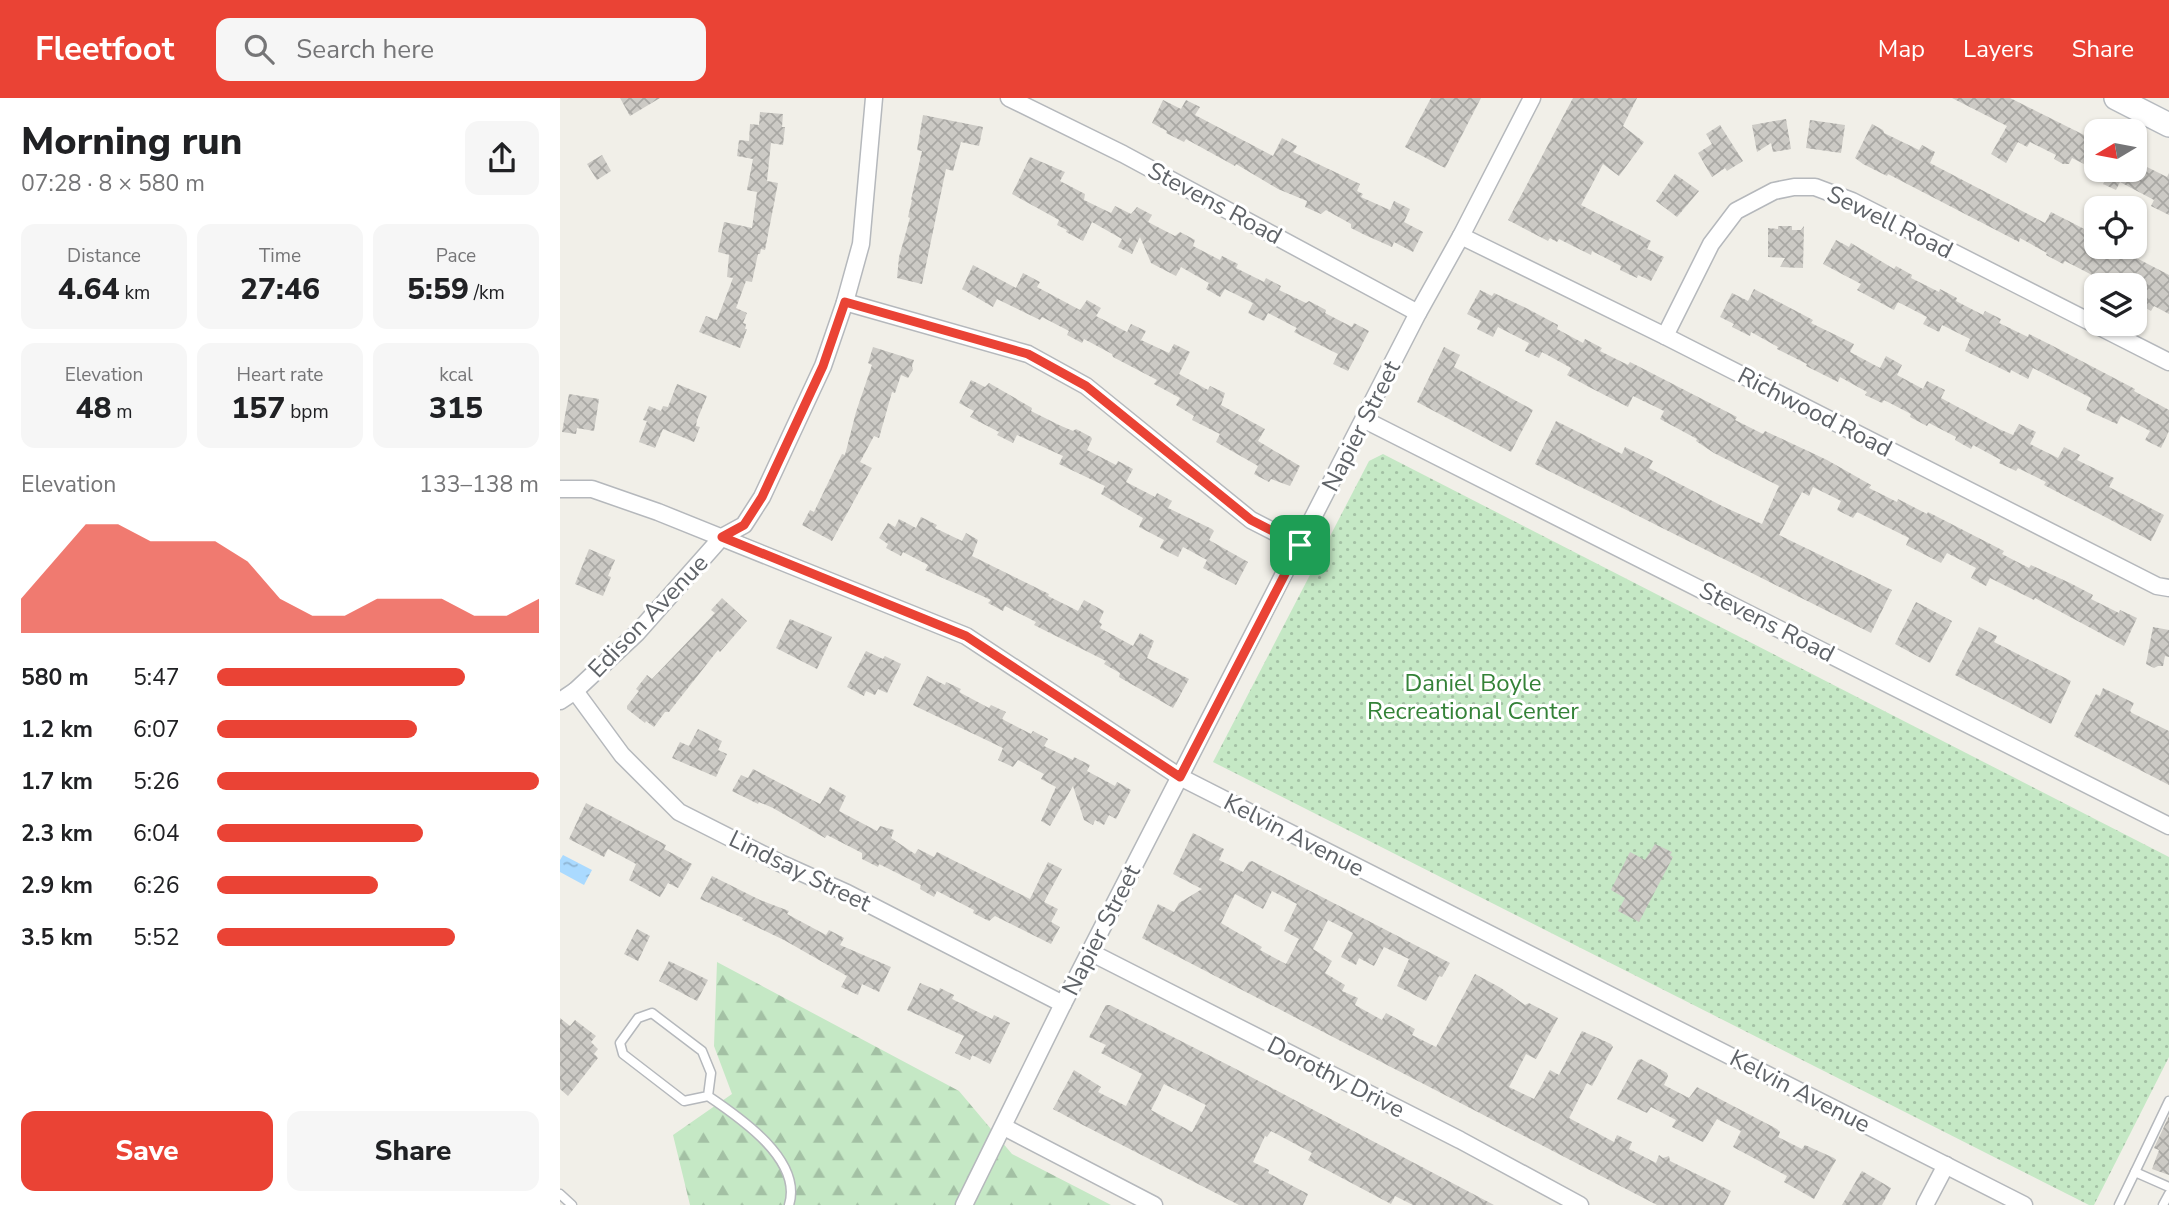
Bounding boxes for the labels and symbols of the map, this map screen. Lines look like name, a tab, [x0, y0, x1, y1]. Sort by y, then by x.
north arrow	[2084, 119, 2147, 182]
street label: Stevens Road	[1142, 154, 1288, 252]
street label: Sewell Road	[1822, 178, 1958, 266]
street label: Napier Street	[1314, 354, 1408, 497]
street label: Richwood Road	[1732, 359, 1898, 465]
pin	[1270, 515, 1330, 575]
street label: Edison Avenue	[581, 547, 715, 685]
street label: Stevens Road	[1694, 574, 1840, 670]
park label: Daniel Boyle Recreational Center	[1367, 667, 1579, 727]
street label: Kelvin Avenue	[1218, 786, 1370, 884]
street label: Lindsay Street	[724, 823, 877, 919]
street label: Napier Street	[1054, 858, 1148, 1001]
street label: Dorothy Drive	[1262, 1029, 1410, 1125]
street label: Kelvin Avenue	[1724, 1042, 1876, 1140]

